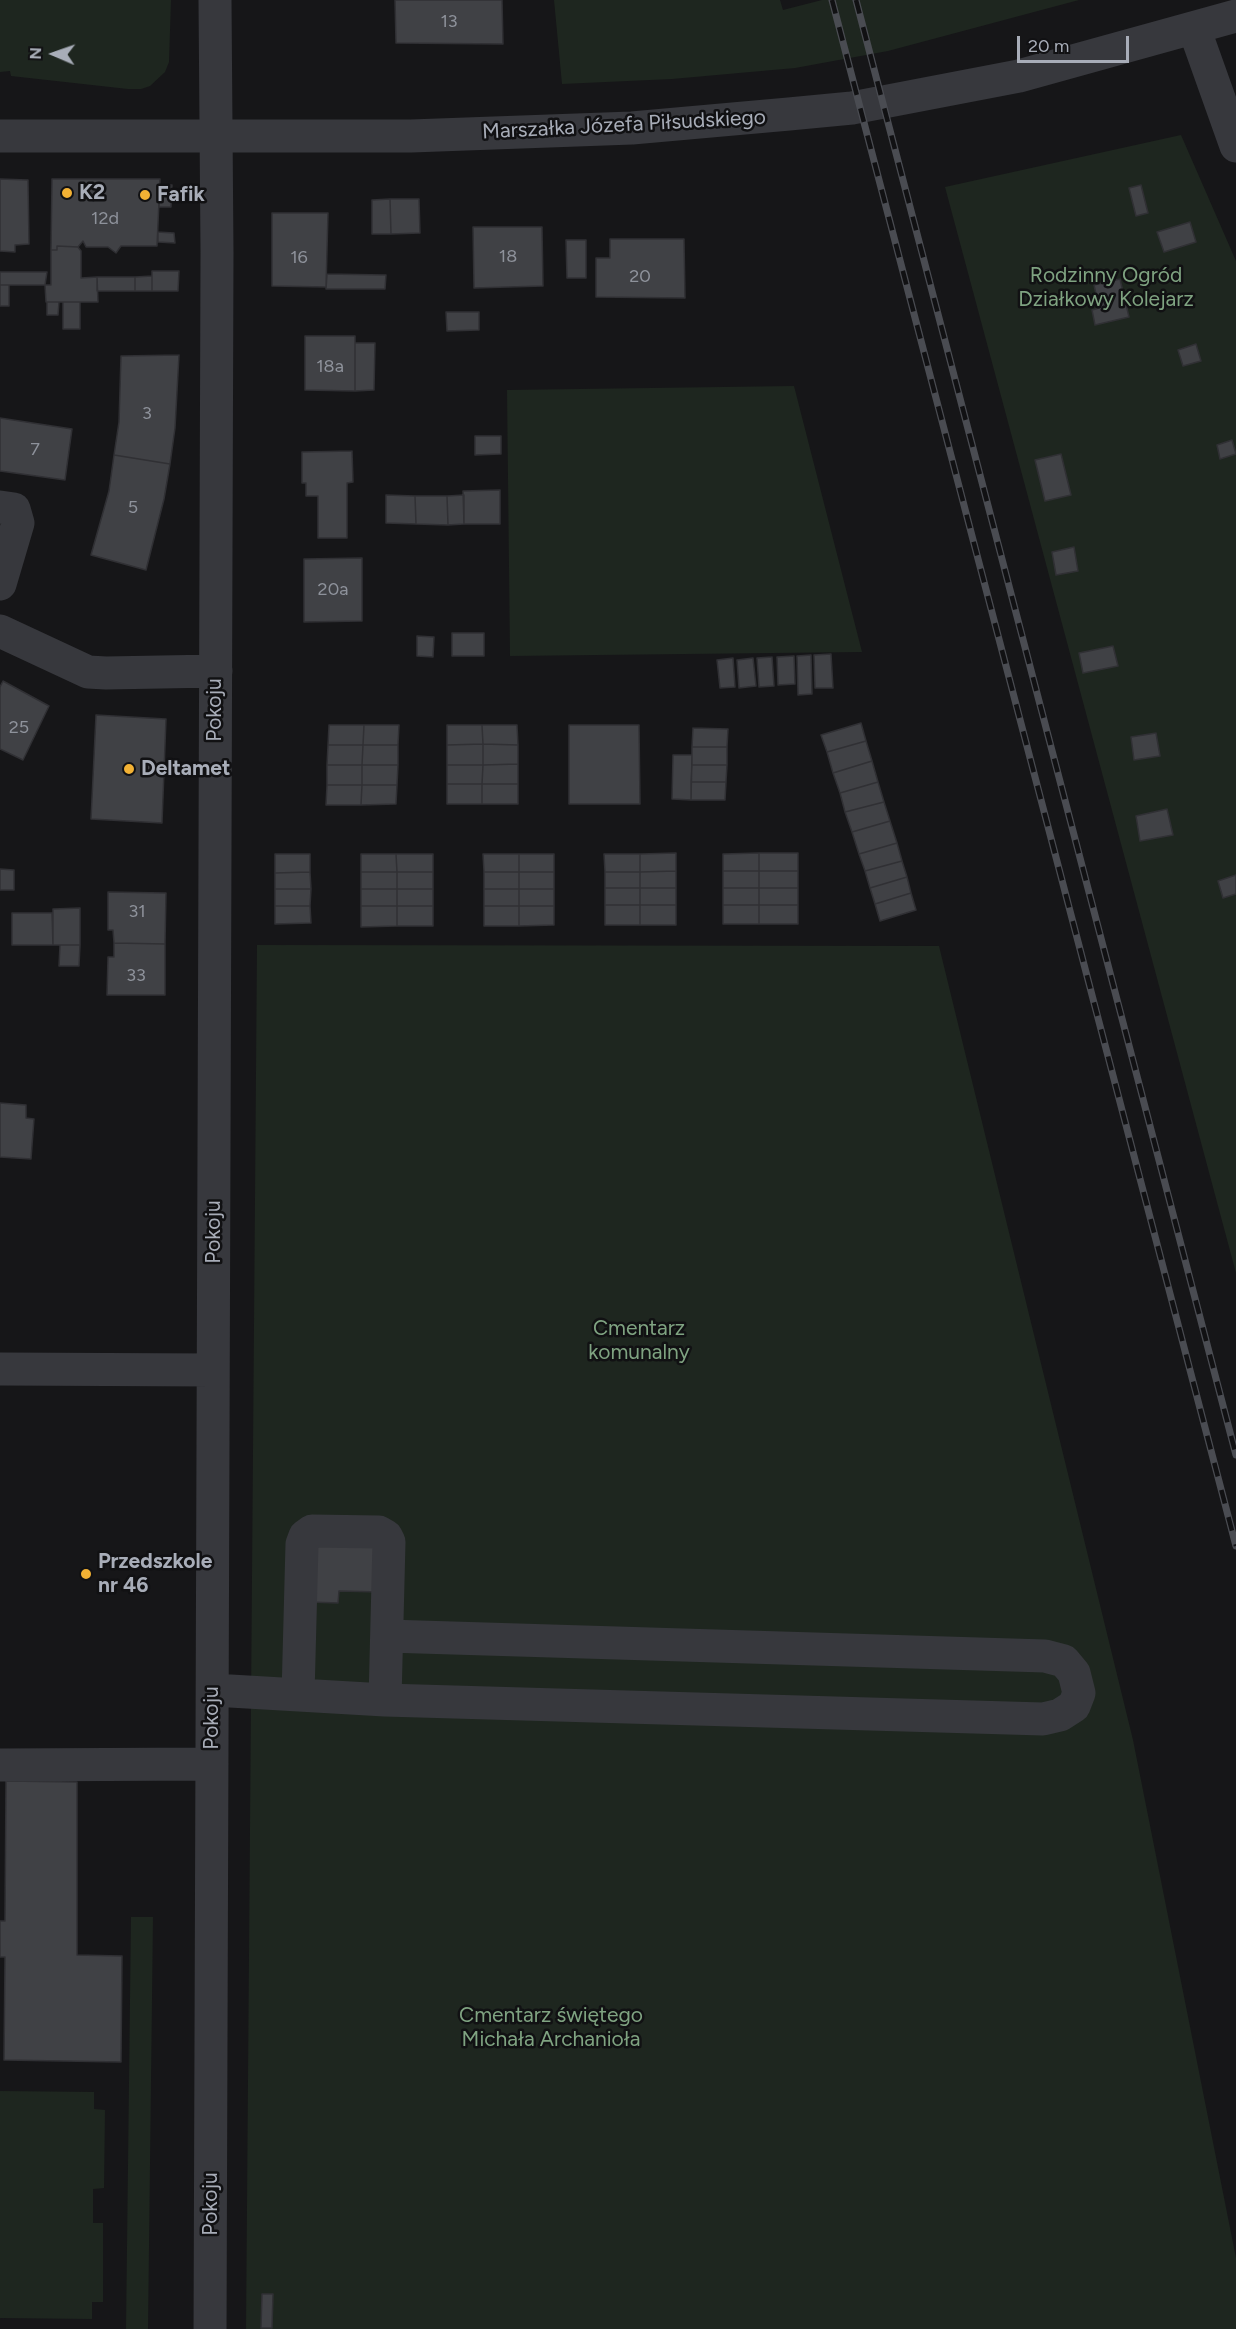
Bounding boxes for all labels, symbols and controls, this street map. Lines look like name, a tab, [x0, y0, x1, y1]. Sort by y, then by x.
house number: 13	[440, 11, 458, 33]
north arrow	[24, 24, 84, 84]
scale bar	[1020, 24, 1132, 62]
text: 20 m	[1028, 35, 1069, 57]
text: N	[26, 47, 45, 60]
street label: Marszałka Józefa Piłsudskiego	[481, 105, 767, 145]
place label: K2	[79, 180, 105, 206]
place label: Fafik	[157, 182, 205, 208]
marker: K2	[60, 186, 74, 200]
marker: Fafik	[138, 188, 152, 202]
house number: 12d	[91, 208, 119, 230]
house number: 18	[499, 246, 517, 268]
house number: 16	[290, 247, 308, 269]
park label: Rodzinny Ogród Działkowy Kolejarz	[1018, 263, 1194, 313]
house number: 20	[629, 266, 651, 288]
house number: 18a	[316, 356, 344, 378]
house number: 3	[142, 403, 152, 425]
house number: 7	[30, 439, 40, 461]
house number: 5	[128, 497, 138, 519]
house number: 20a	[318, 579, 348, 601]
street label: Pokoju	[202, 678, 228, 742]
house number: 25	[9, 717, 29, 739]
place label: Deltamet	[141, 756, 230, 782]
marker: Deltamet	[122, 762, 136, 776]
house number: 31	[128, 901, 146, 923]
house number: 33	[126, 965, 146, 987]
street label: Pokoju	[201, 1200, 227, 1264]
park label: Cmentarz komunalny	[588, 1316, 690, 1366]
place label: Przedszkole nr 46	[98, 1549, 212, 1599]
marker: Przedszkole nr 46	[79, 1567, 93, 1581]
street label: Pokoju	[199, 1686, 225, 1750]
park label: Cmentarz świętego Michała Archanioła	[459, 2003, 643, 2053]
street label: Pokoju	[198, 2172, 224, 2236]

